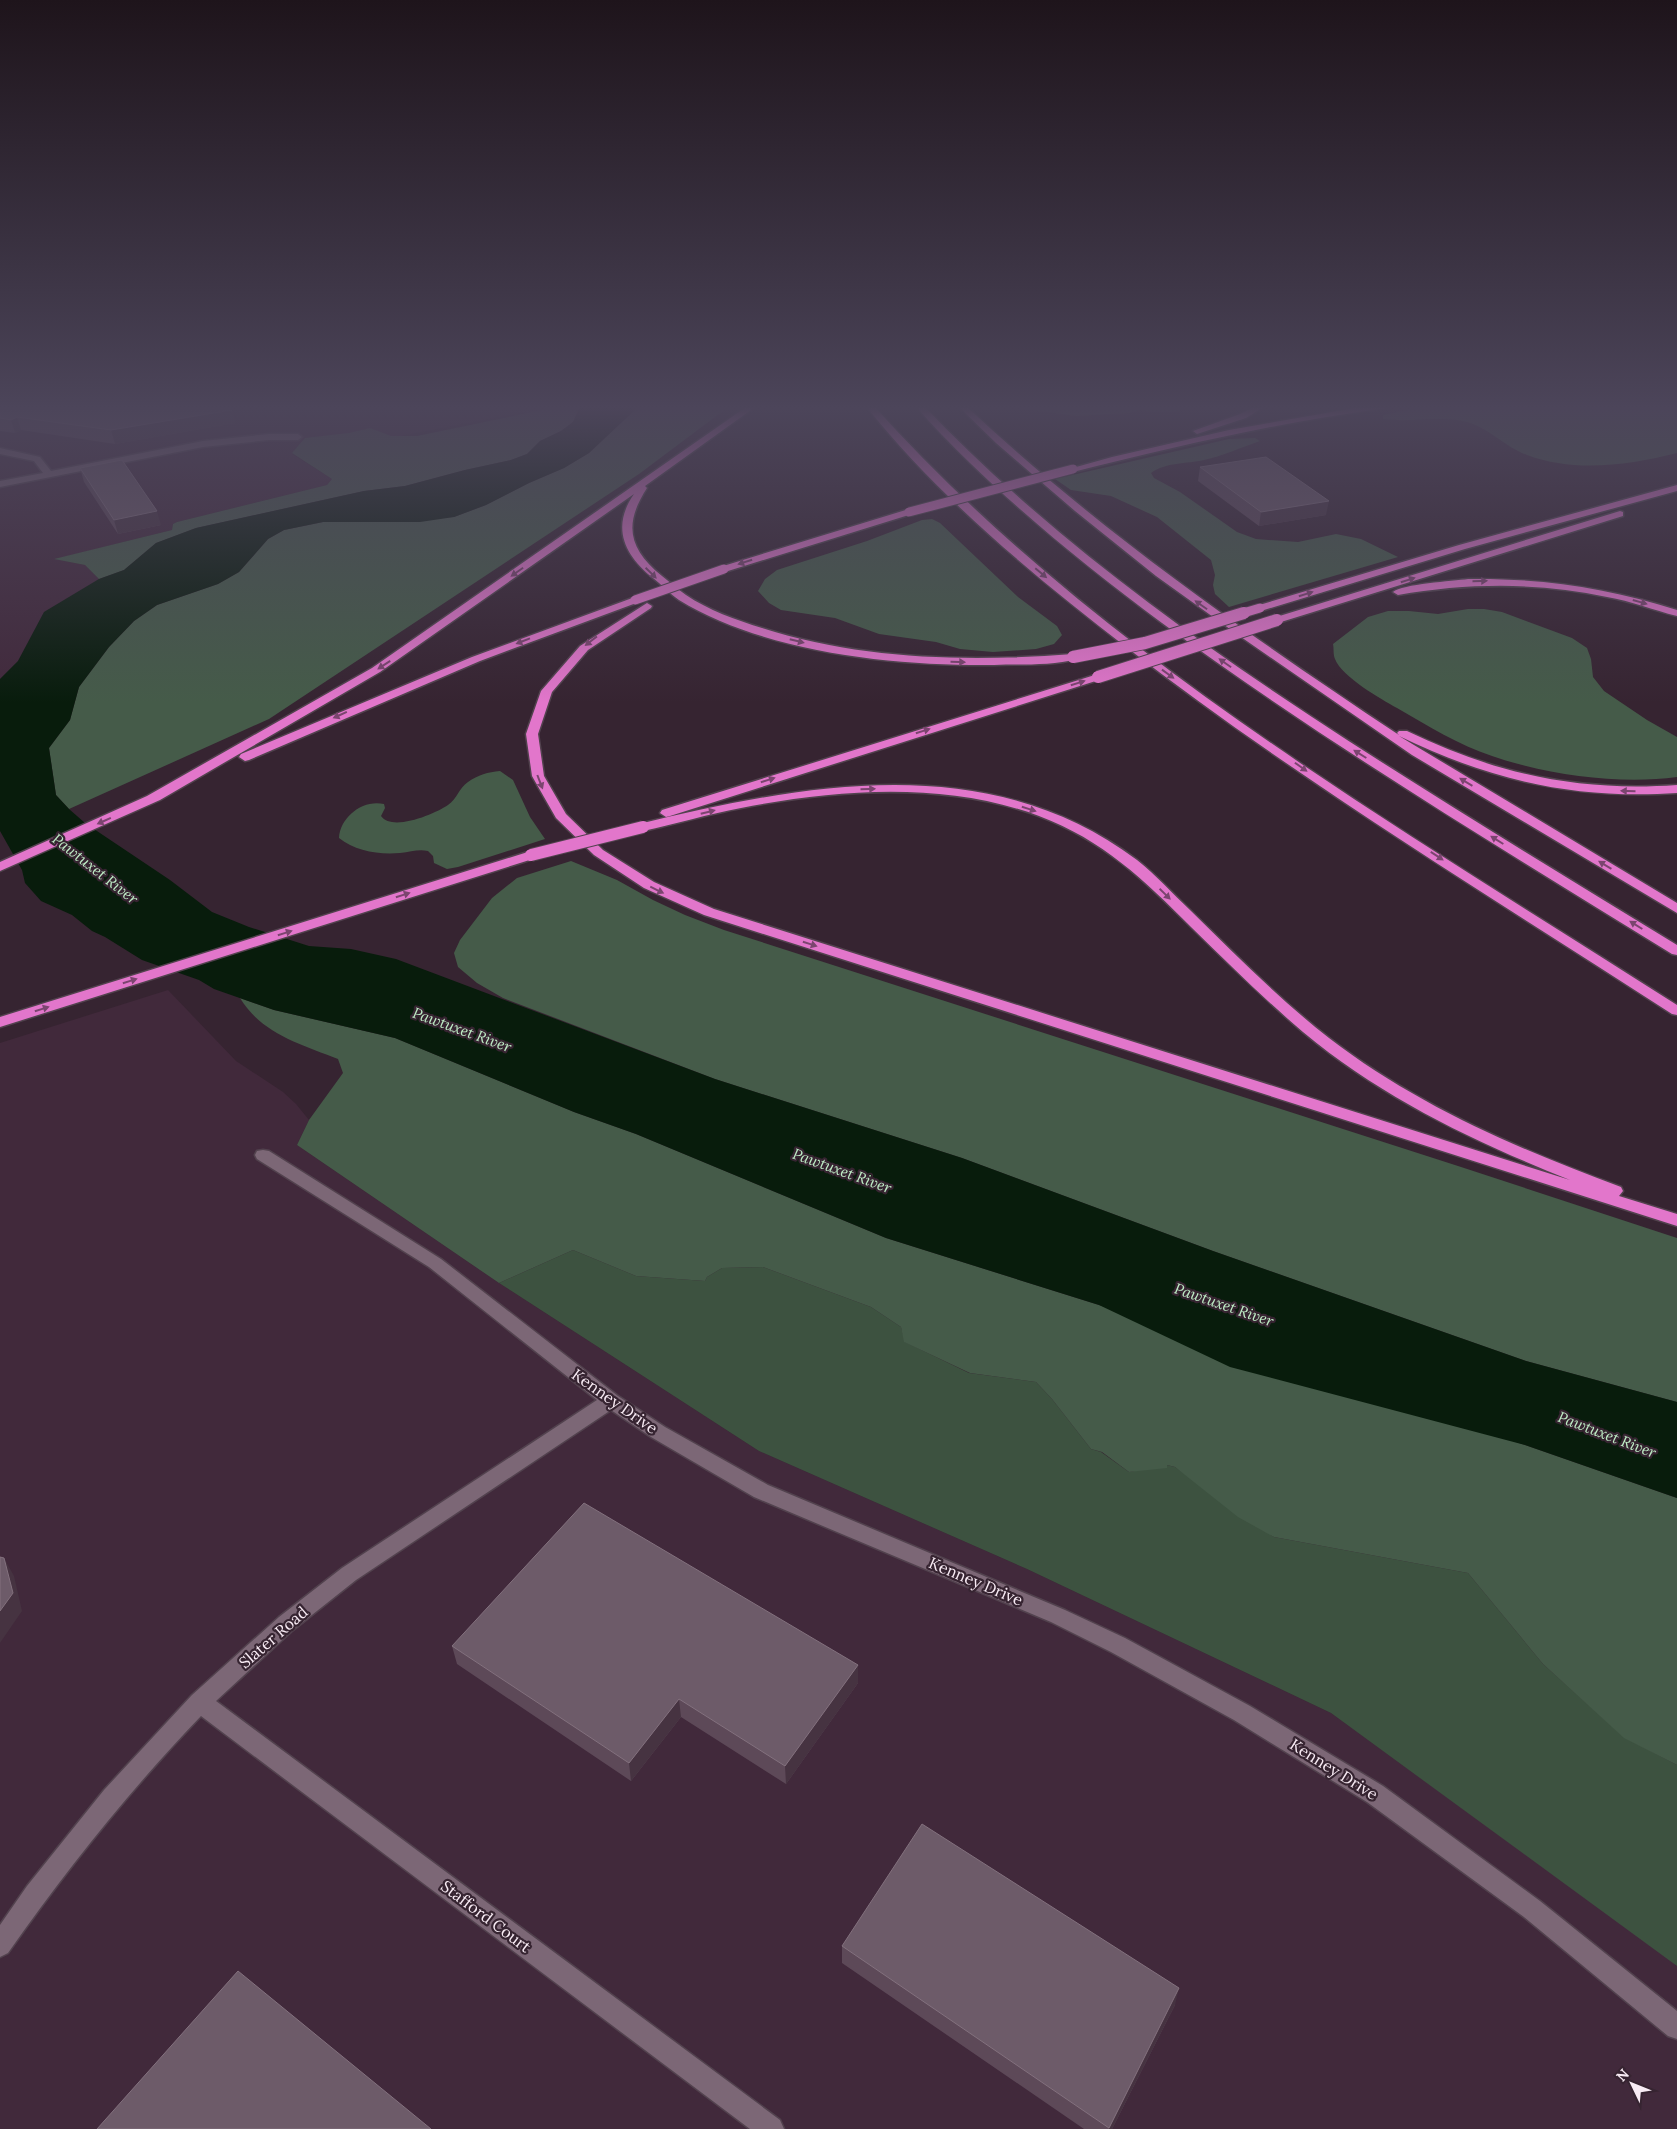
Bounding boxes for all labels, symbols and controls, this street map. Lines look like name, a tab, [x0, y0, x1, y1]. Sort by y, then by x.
one-way arrow	[738, 559, 753, 567]
one-way arrow	[510, 567, 524, 577]
one-way arrow	[645, 567, 657, 579]
one-way arrow	[1034, 568, 1047, 579]
one-way arrow	[1400, 575, 1415, 583]
one-way arrow	[1472, 577, 1488, 585]
one-way arrow	[1299, 590, 1314, 597]
one-way arrow	[1633, 598, 1648, 606]
one-way arrow	[1194, 600, 1208, 610]
one-way arrow	[584, 636, 598, 646]
one-way arrow	[516, 637, 530, 645]
one-way arrow	[789, 637, 804, 645]
one-way arrow	[1218, 658, 1232, 668]
one-way arrow	[950, 659, 966, 667]
one-way arrow	[377, 660, 391, 670]
one-way arrow	[1162, 668, 1175, 678]
one-way arrow	[1071, 678, 1086, 686]
one-way arrow	[333, 712, 347, 720]
one-way arrow	[916, 727, 931, 735]
one-way arrow	[1353, 749, 1366, 759]
one-way arrow	[1294, 762, 1308, 772]
one-way arrow	[536, 775, 544, 790]
one-way arrow	[761, 776, 776, 784]
one-way arrow	[1459, 777, 1472, 786]
one-way arrow	[861, 785, 877, 793]
one-way arrow	[1620, 787, 1636, 795]
one-way arrow	[1021, 806, 1036, 814]
one-way arrow	[700, 808, 715, 816]
one-way arrow	[97, 817, 111, 825]
water label: Pawtuxet River	[49, 829, 142, 908]
one-way arrow	[1491, 835, 1504, 845]
one-way arrow	[1430, 852, 1444, 861]
one-way arrow	[1599, 861, 1612, 870]
one-way arrow	[650, 886, 664, 894]
one-way arrow	[1159, 888, 1171, 900]
one-way arrow	[396, 891, 411, 899]
one-way arrow	[1629, 921, 1642, 930]
one-way arrow	[278, 928, 293, 936]
one-way arrow	[803, 940, 818, 948]
one-way arrow	[123, 977, 138, 985]
water label: Pawtuxet River	[410, 1003, 514, 1056]
one-way arrow	[35, 1005, 50, 1013]
water label: Pawtuxet River	[790, 1144, 894, 1197]
water label: Pawtuxet River	[1172, 1279, 1277, 1330]
street label: Kenney Drive	[568, 1364, 662, 1438]
water label: Pawtuxet River	[1555, 1407, 1659, 1462]
street label: Kenney Drive	[926, 1552, 1026, 1610]
street label: Slater Road	[234, 1601, 312, 1672]
street label: Kenney Drive	[1286, 1734, 1382, 1804]
street label: Stafford Court	[437, 1876, 536, 1957]
north arrow	[1607, 2059, 1657, 2109]
text: N	[1612, 2065, 1633, 2085]

